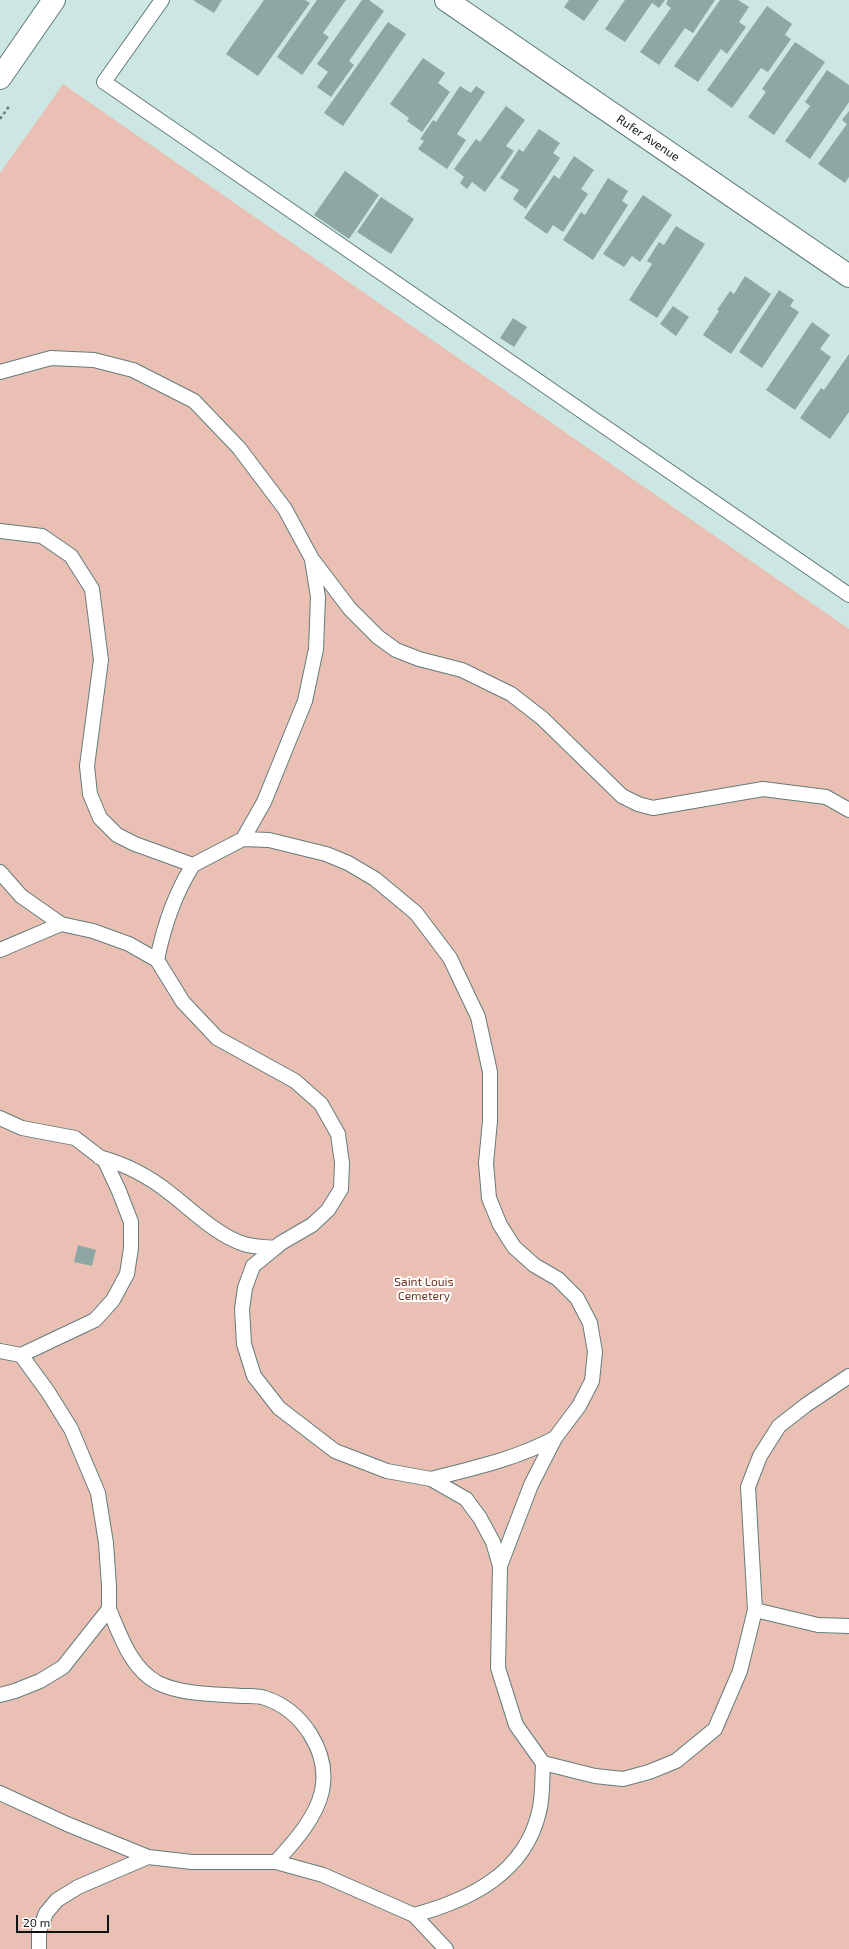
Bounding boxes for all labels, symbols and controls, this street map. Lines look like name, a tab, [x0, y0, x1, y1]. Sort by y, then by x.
street label: Rufer Avenue	[614, 112, 682, 164]
park label: Saint Louis Cemetery	[394, 1275, 454, 1303]
scale bar	[18, 1907, 111, 1933]
text: 20 m	[23, 1915, 50, 1929]

